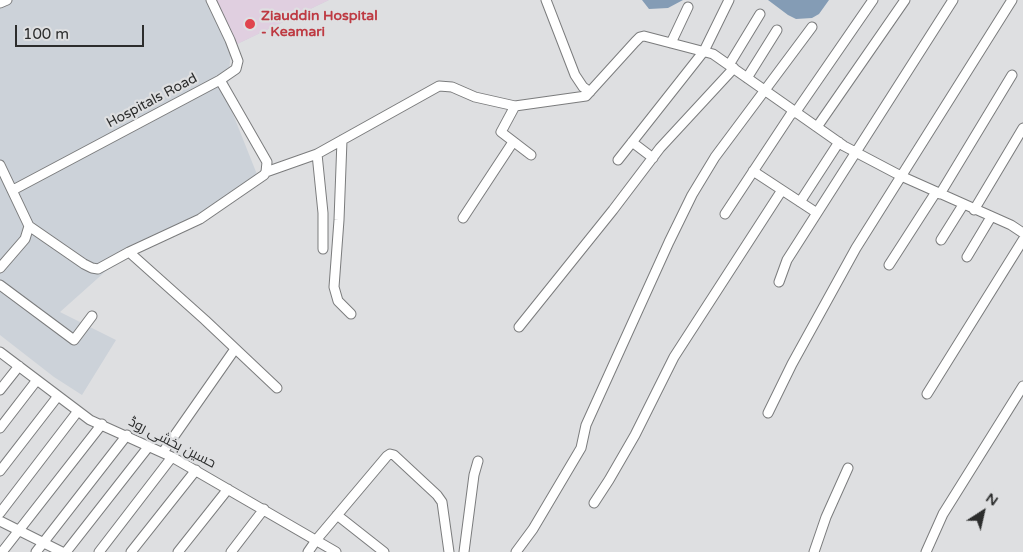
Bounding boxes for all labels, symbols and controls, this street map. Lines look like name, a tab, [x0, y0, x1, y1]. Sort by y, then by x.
place label: Ziauddin Hospital - Keamari	[261, 8, 378, 40]
scale bar	[18, 15, 146, 47]
marker: Ziauddin Hospital - Keamari	[243, 17, 257, 31]
text: 100 m	[23, 25, 69, 43]
street label: Hospitals Road	[104, 70, 200, 132]
street label: حسین بخشی روڈ	[126, 414, 218, 472]
north arrow	[958, 487, 1008, 537]
text: N	[982, 489, 1001, 509]

